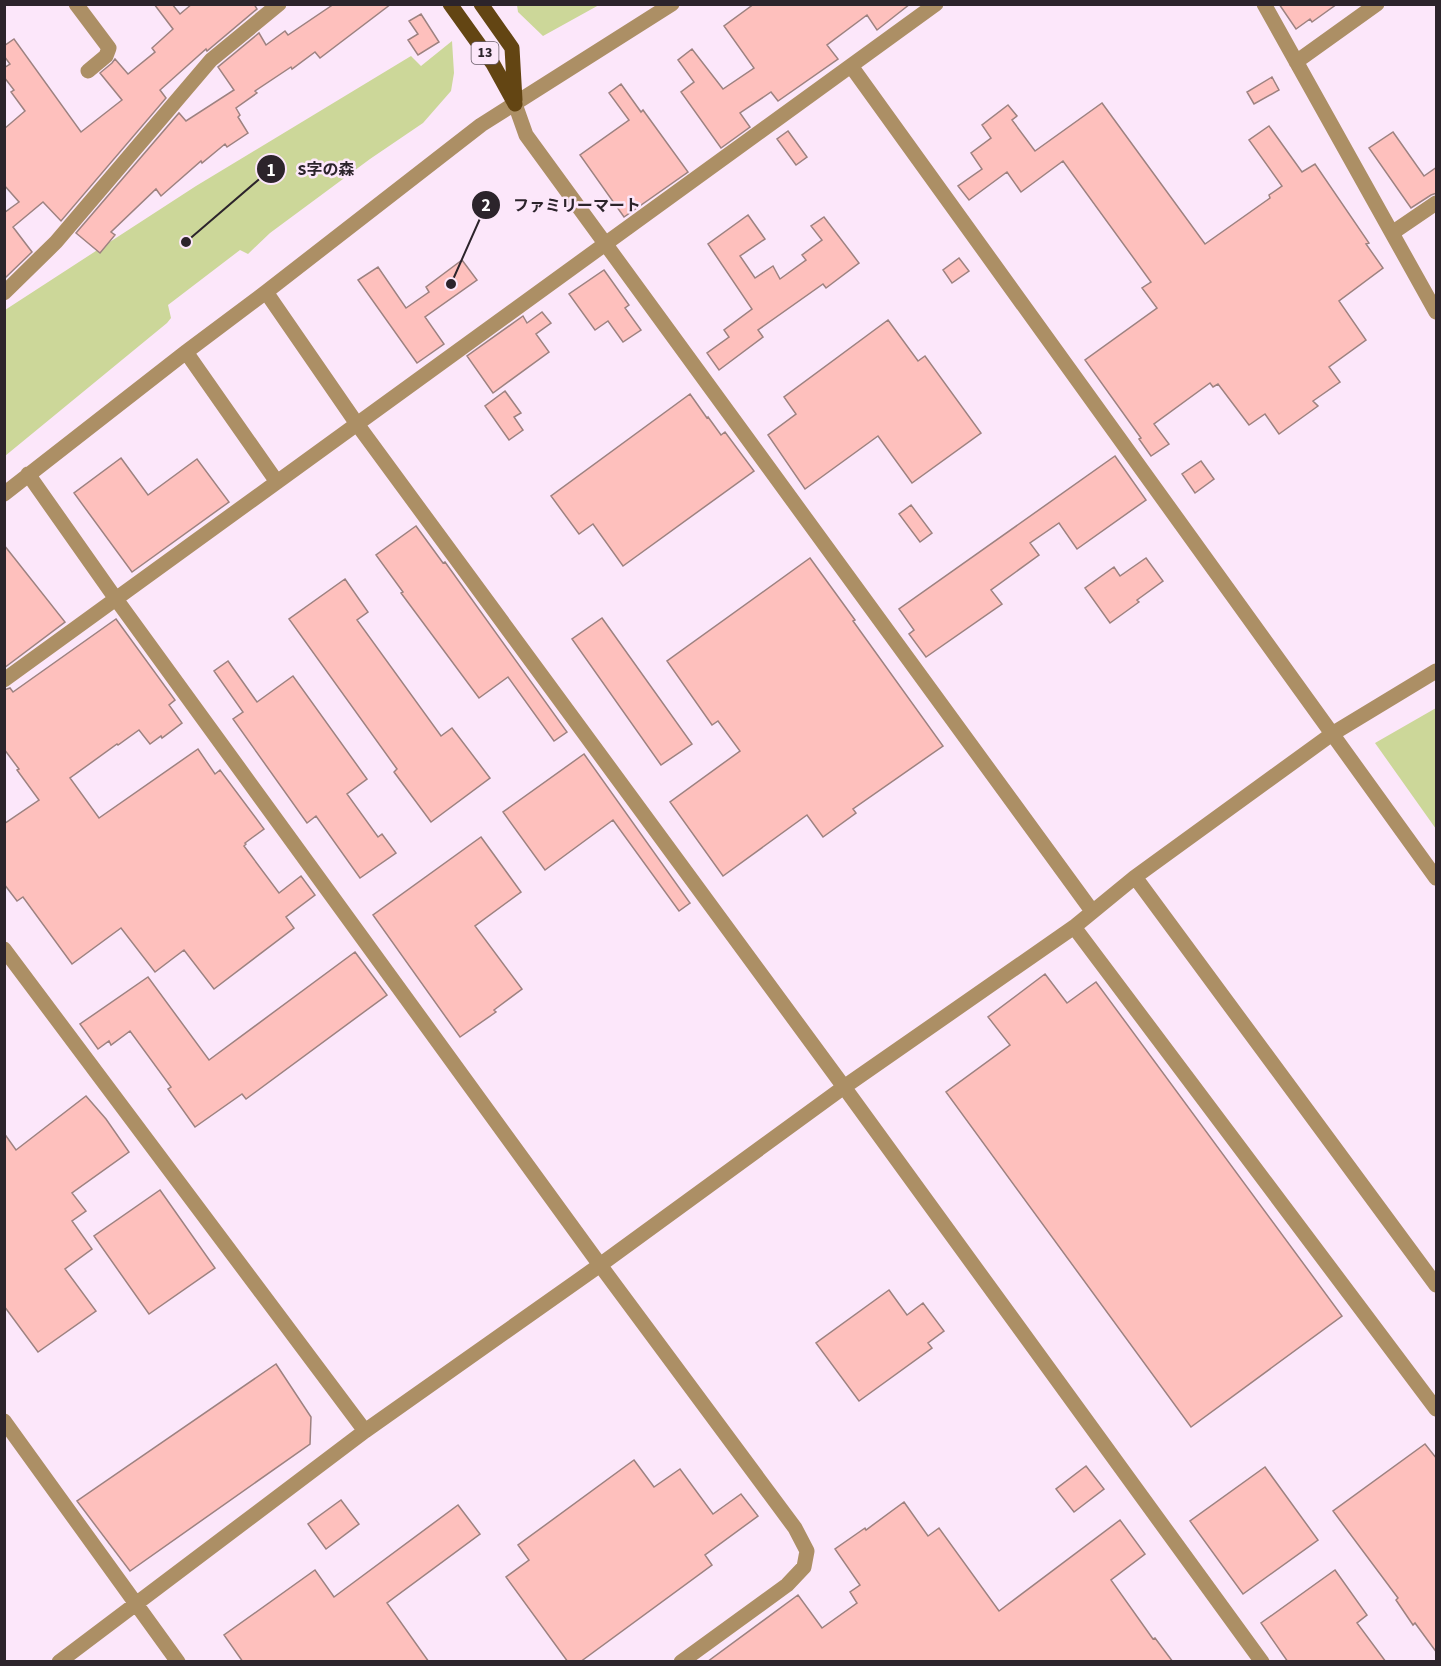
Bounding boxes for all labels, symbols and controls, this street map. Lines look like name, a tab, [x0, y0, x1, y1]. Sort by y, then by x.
road number: 13	[472, 42, 498, 64]
callout: S字の森	[256, 152, 366, 186]
text: 1	[266, 158, 276, 183]
text: S字の森	[298, 159, 354, 181]
callout: ファミリーマート	[471, 188, 653, 222]
text: 2	[481, 193, 491, 218]
text: ファミリーマート	[513, 195, 641, 217]

